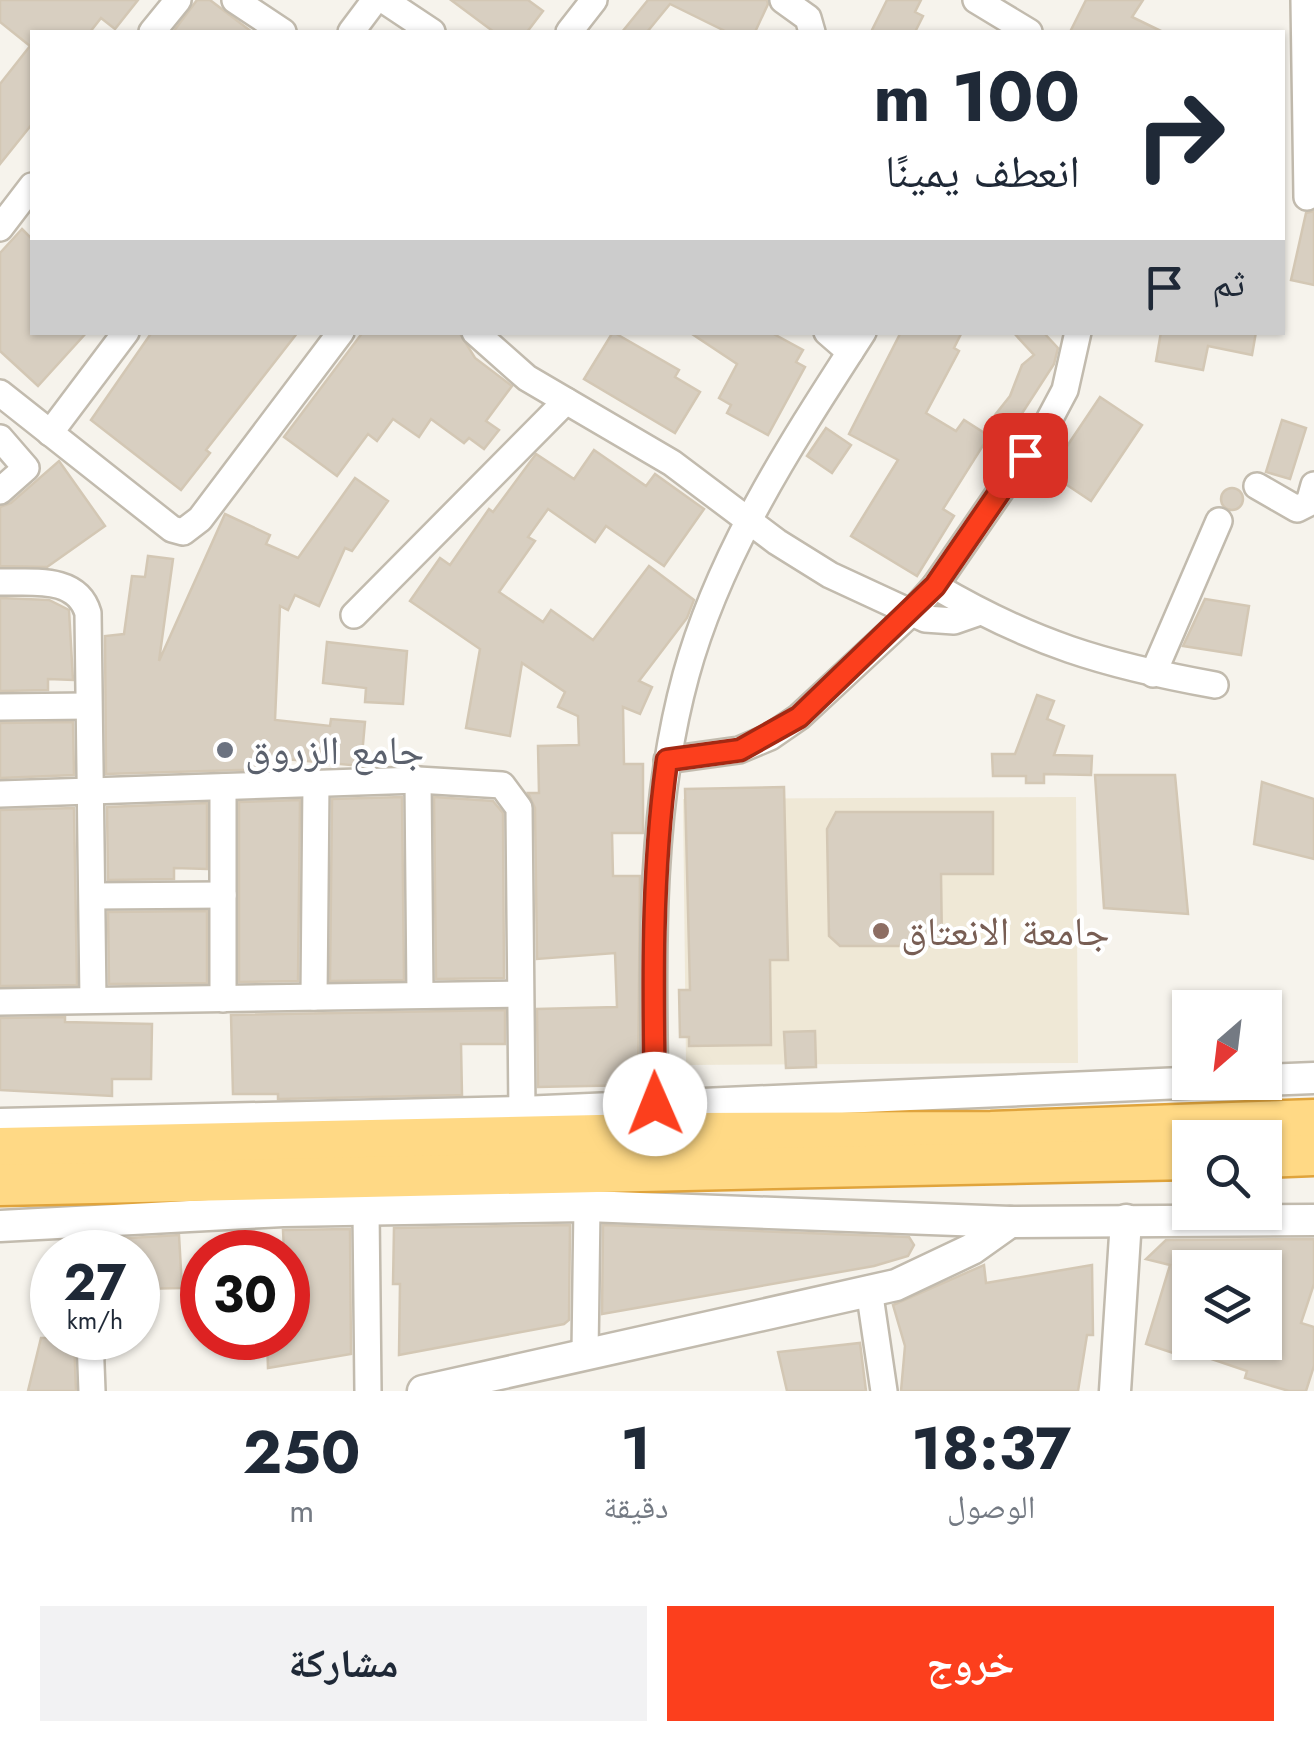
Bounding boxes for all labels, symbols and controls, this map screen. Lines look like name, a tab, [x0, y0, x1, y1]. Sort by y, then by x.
text: 100 m	[873, 46, 1080, 147]
icon: right	[1115, 70, 1245, 200]
text: انعطف يمينًا	[885, 139, 1080, 204]
text: ثم	[1212, 255, 1245, 310]
icon: arrive	[1137, 260, 1192, 315]
pin	[983, 413, 1068, 498]
icon: arrive	[998, 428, 1053, 483]
place label: جامع الزروق	[245, 721, 424, 779]
marker: جامع الزروق	[214, 739, 236, 761]
place label: جامعة الانعتاق	[901, 902, 1110, 960]
marker: جامعة الانعتاق	[870, 920, 892, 942]
north arrow	[1172, 990, 1282, 1100]
map controls	[1172, 990, 1282, 1360]
position arrow	[603, 1052, 707, 1156]
button: search	[1172, 1120, 1282, 1230]
speed limit sign: 30	[180, 1230, 310, 1360]
text: 27	[64, 1246, 126, 1319]
button: layers	[1172, 1250, 1282, 1360]
text: km/h	[67, 1302, 123, 1338]
text: 1	[621, 1405, 651, 1492]
text: 18:37	[911, 1405, 1071, 1492]
text: 250	[243, 1409, 361, 1496]
text: دقيقة	[603, 1484, 668, 1530]
text: الوصول	[947, 1484, 1035, 1530]
text: m	[289, 1488, 314, 1534]
button: مشاركة	[40, 1606, 647, 1721]
button: خروج	[667, 1606, 1274, 1721]

